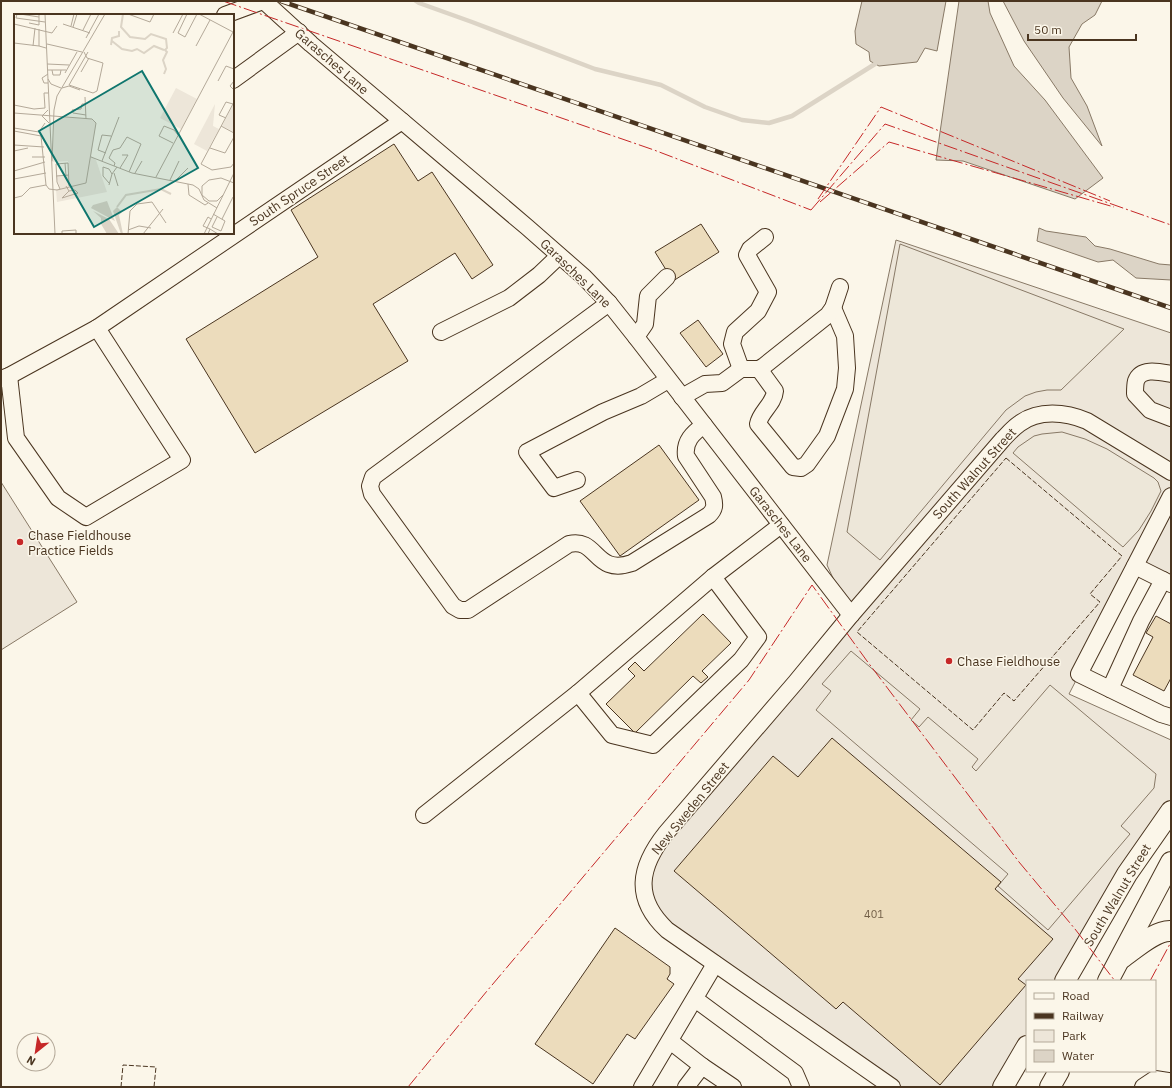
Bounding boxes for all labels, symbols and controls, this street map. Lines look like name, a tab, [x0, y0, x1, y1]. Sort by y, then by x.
inset map	[14, 14, 234, 234]
scale bar	[1028, 16, 1136, 42]
text: 50 m	[1034, 22, 1062, 37]
street label: Garasches Lane	[291, 25, 372, 98]
street label: South Spruce Street	[246, 151, 352, 230]
street label: Garasches Lane	[537, 235, 615, 312]
street label: South Walnut Street	[929, 424, 1020, 523]
street label: Garasches Lane	[745, 483, 816, 566]
place label: Chase Fieldhouse Practice Fields	[28, 527, 131, 559]
marker: Chase Fieldhouse Practice Fields	[15, 537, 25, 547]
place label: Chase Fieldhouse	[957, 653, 1060, 670]
marker: Chase Fieldhouse	[944, 656, 954, 666]
street label: New Sweden Street	[648, 758, 733, 858]
street label: South Walnut Street	[1080, 841, 1155, 950]
house number: 401	[864, 907, 884, 921]
legend	[1026, 980, 1156, 1072]
text: Road	[1062, 988, 1090, 1003]
text: Railway	[1062, 1008, 1104, 1023]
text: Park	[1062, 1028, 1087, 1043]
north arrow	[16, 1032, 56, 1072]
text: Water	[1062, 1048, 1095, 1063]
text: N	[24, 1053, 38, 1069]

